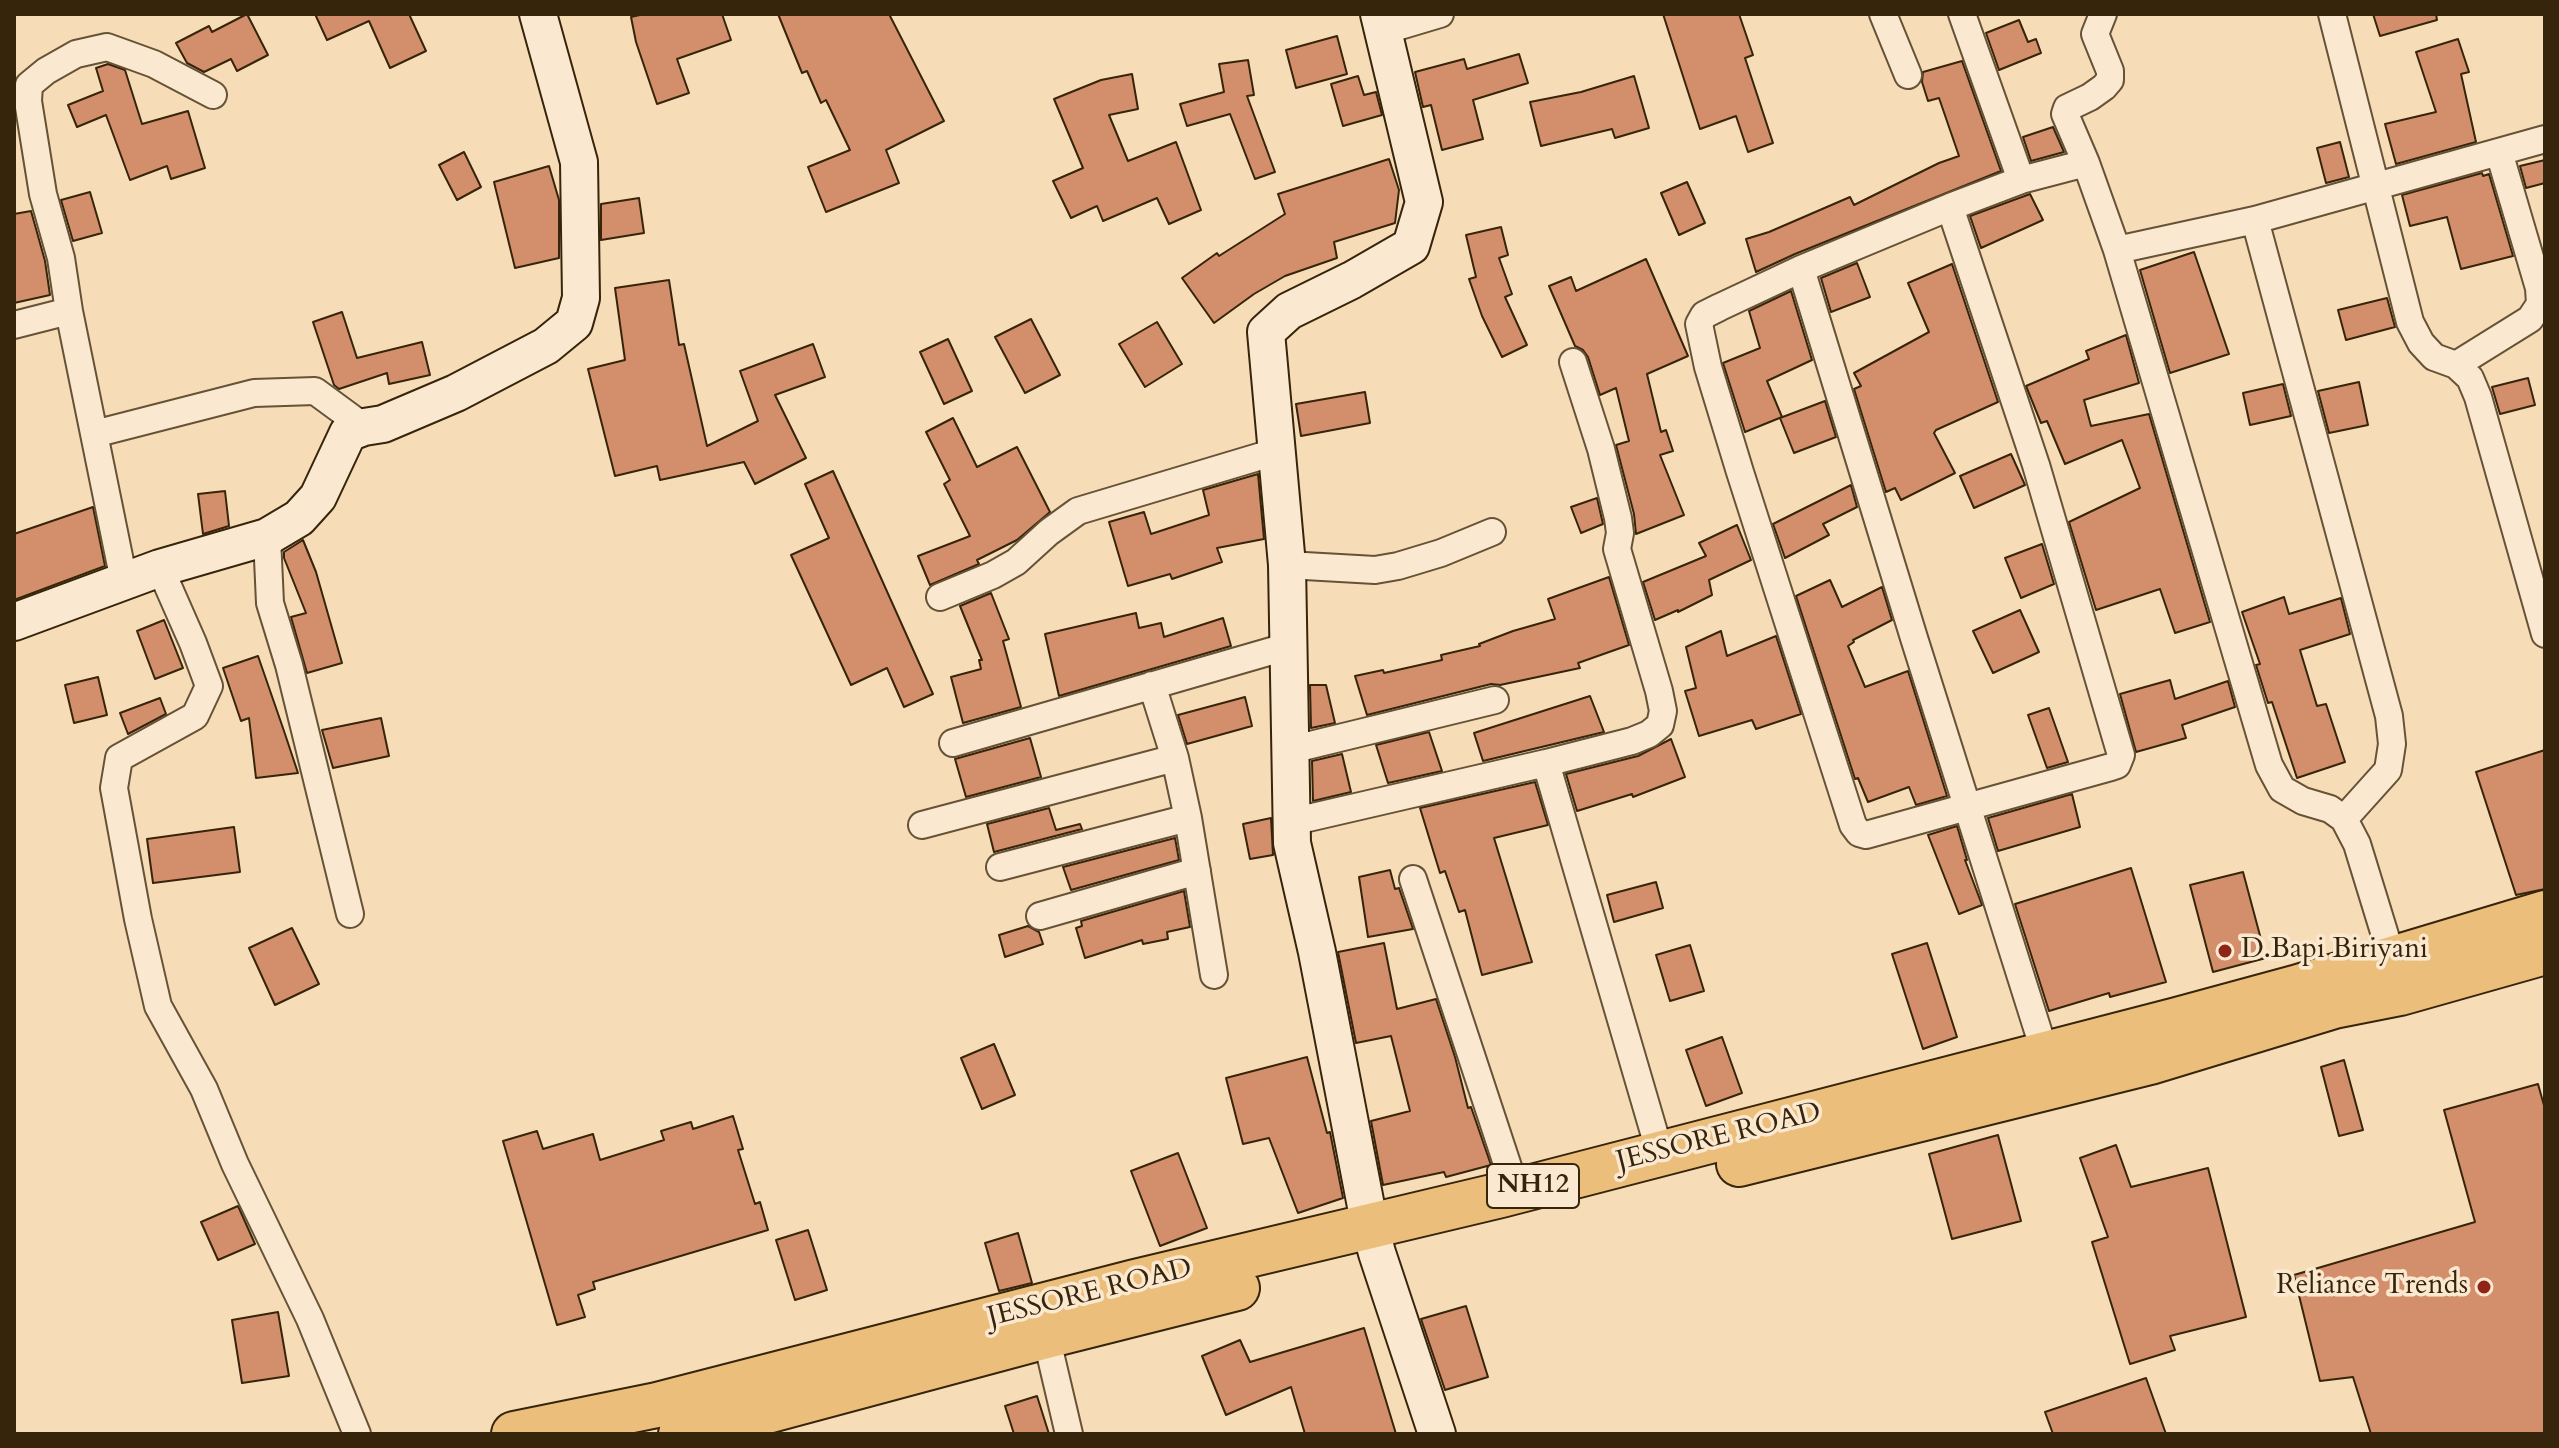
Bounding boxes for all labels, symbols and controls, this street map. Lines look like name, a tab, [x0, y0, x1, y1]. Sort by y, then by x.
place label: D.Bapi Biriyani	[2241, 934, 2428, 968]
marker: D.Bapi Biriyani	[2216, 942, 2234, 960]
street label: JESSORE ROAD	[1613, 1096, 1825, 1180]
road number: NH12	[1487, 1164, 1579, 1208]
street label: JESSORE ROAD	[984, 1252, 1196, 1336]
place label: Reliance Trends	[2276, 1270, 2468, 1304]
marker: Reliance Trends	[2475, 1278, 2493, 1296]

